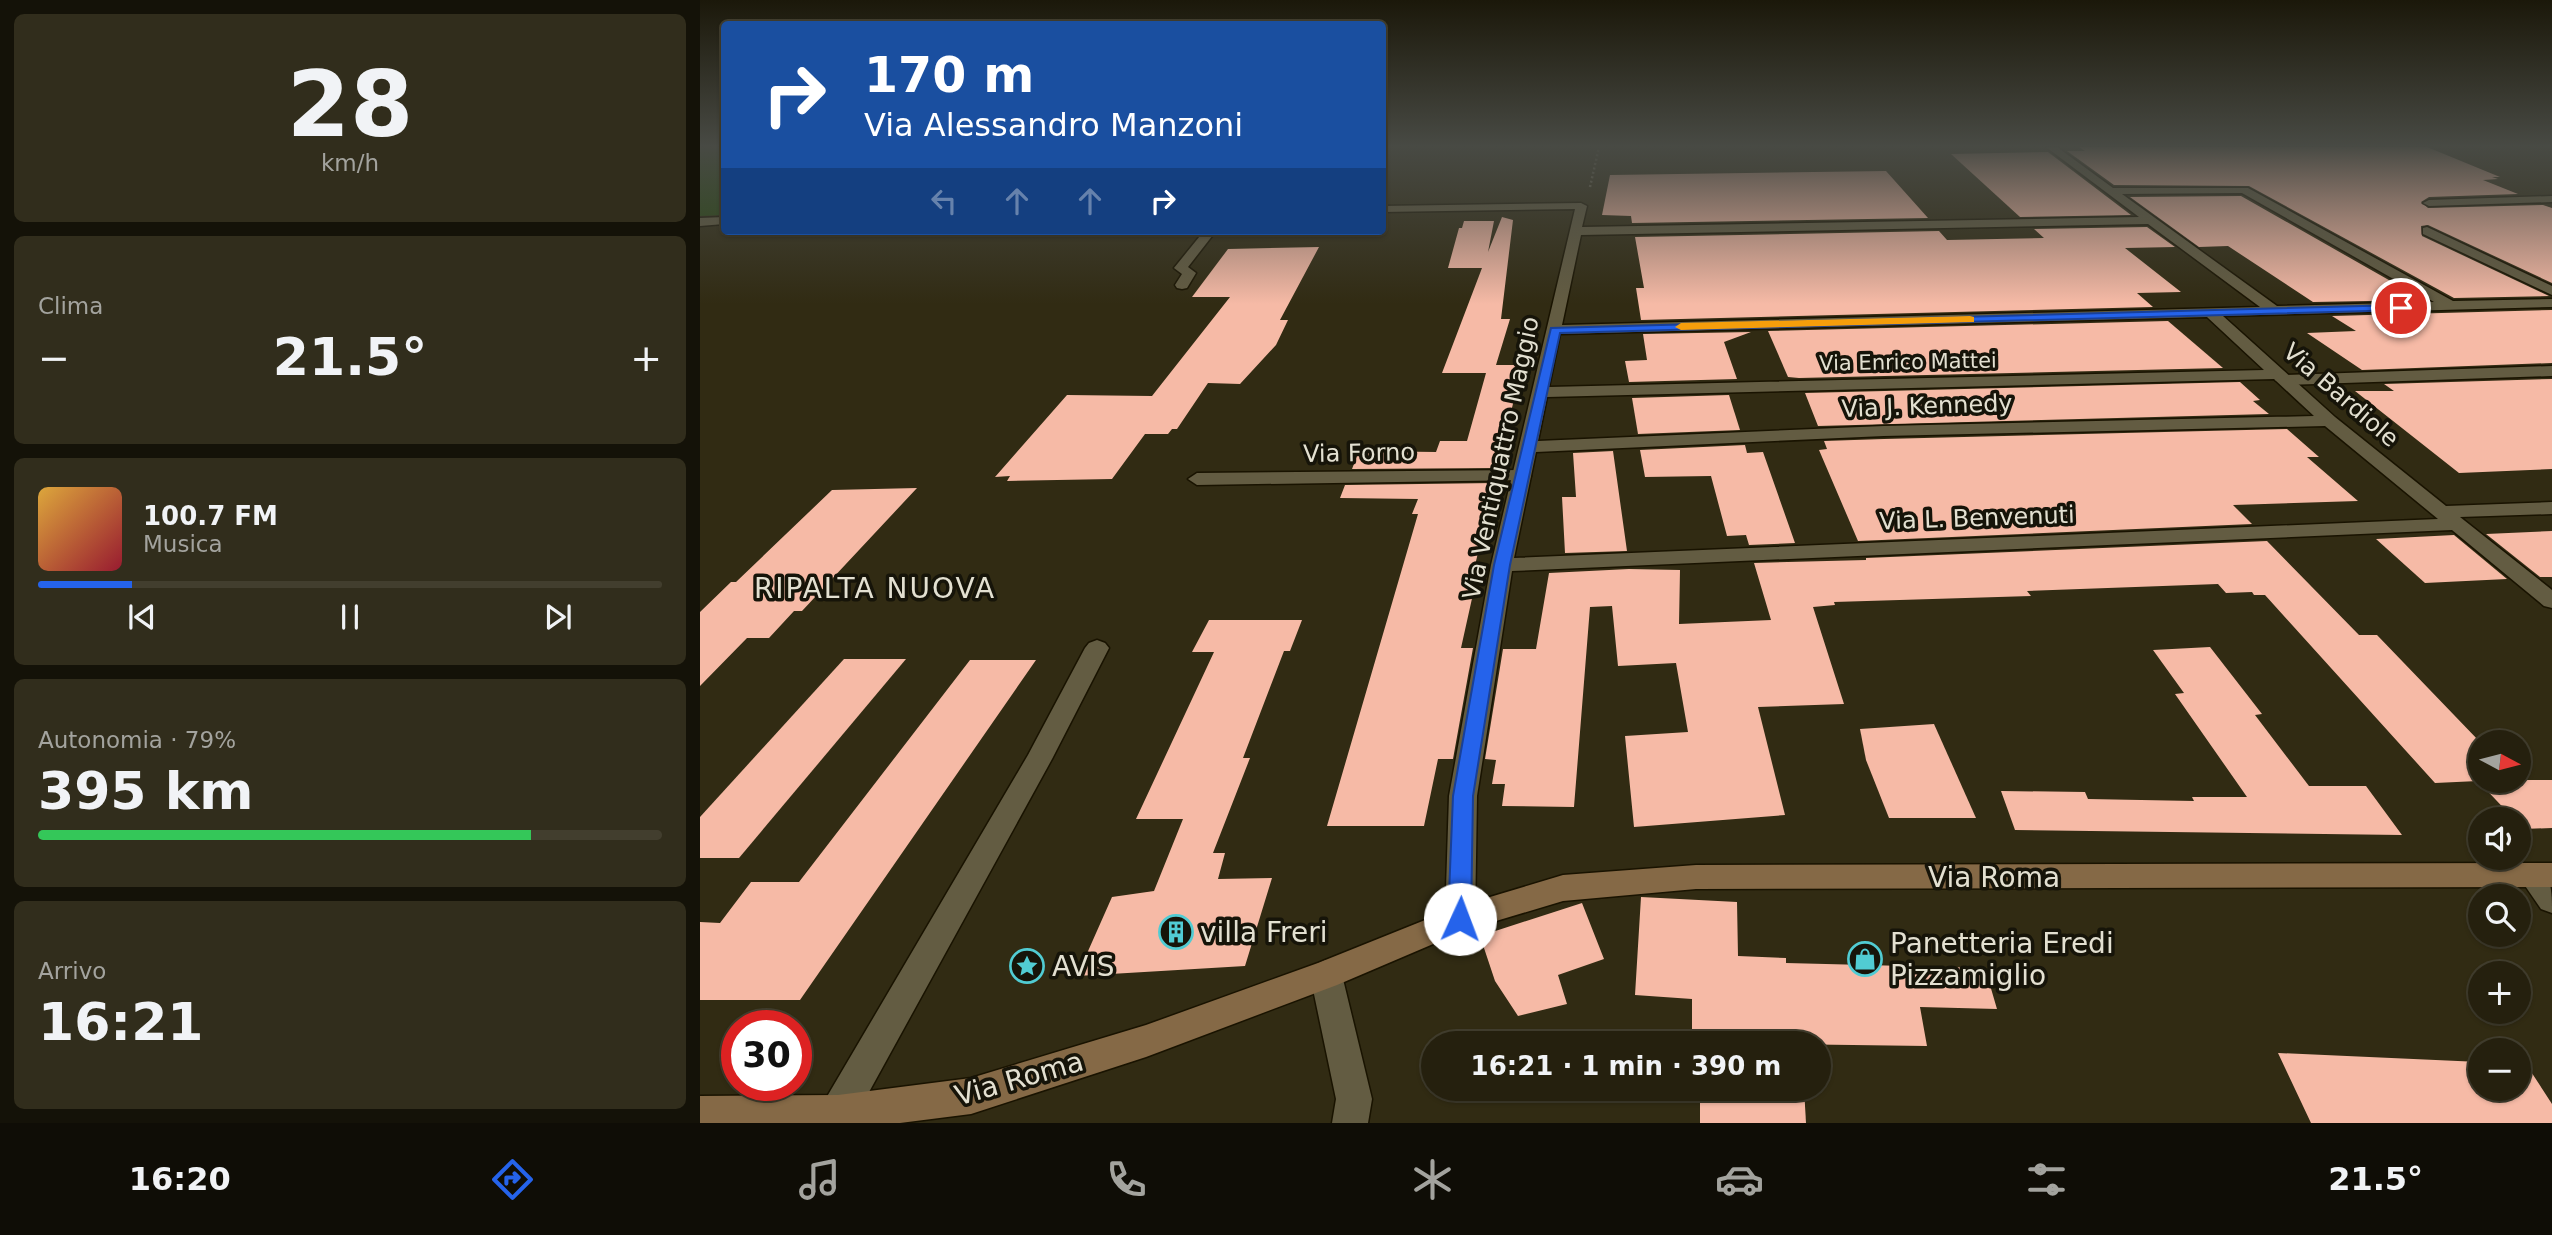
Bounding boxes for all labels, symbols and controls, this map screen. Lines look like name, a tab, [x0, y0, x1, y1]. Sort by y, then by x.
text: 170 m	[864, 47, 1034, 104]
icon: right	[749, 49, 840, 140]
text: 28	[287, 52, 413, 157]
text: Via Alessandro Manzoni	[864, 106, 1243, 144]
text: km/h	[321, 150, 379, 176]
icon: left	[925, 182, 963, 220]
icon: ahead	[998, 182, 1036, 220]
icon: ahead	[1071, 182, 1109, 220]
icon: right	[1144, 182, 1182, 220]
pin	[2371, 278, 2431, 338]
icon: arrive	[2382, 289, 2420, 327]
text: Clima	[38, 293, 103, 319]
street label: Via Ventiquattro Maggio	[1457, 314, 1545, 602]
text: 21.5°	[273, 327, 427, 387]
text: −	[38, 336, 70, 380]
text: +	[630, 336, 662, 380]
street label: Via Bardiole	[2278, 337, 2404, 453]
street label: Via Enrico Mattei	[1819, 348, 1997, 376]
street label: Via J. Kennedy	[1841, 389, 2013, 423]
street label: Via Forno	[1303, 438, 1415, 468]
text: 100.7 FM	[143, 501, 278, 531]
street label: Via L. Benvenuti	[1879, 501, 2075, 535]
text: Musica	[143, 531, 223, 557]
district label: RIPALTA NUOVA	[754, 572, 996, 605]
icon: previous	[123, 598, 161, 636]
icon: pause	[331, 598, 369, 636]
icon: next	[539, 598, 577, 636]
text: Autonomia · 79%	[38, 727, 236, 753]
north arrow	[2468, 730, 2530, 793]
map controls	[2468, 730, 2531, 1101]
text: 395 km	[38, 761, 253, 821]
button: sound	[2468, 807, 2531, 870]
street label: Via Roma	[1928, 861, 2060, 894]
position arrow	[1423, 882, 1497, 956]
button: search	[2468, 884, 2531, 947]
building icon: villa Freri	[1157, 913, 1195, 951]
place label: villa Freri	[1200, 916, 1327, 949]
place label: Panetteria Eredi Pizzamiglio	[1890, 927, 2114, 992]
shop icon: Panetteria Eredi Pizzamiglio	[1846, 940, 1884, 978]
place icon: AVIS	[1008, 947, 1046, 985]
place label: AVIS	[1052, 950, 1115, 983]
text: Arrivo	[38, 958, 106, 984]
button: +	[2468, 961, 2531, 1024]
text: 16:21	[38, 992, 204, 1052]
speed limit sign: 30	[721, 1010, 812, 1101]
button: −	[2468, 1038, 2531, 1101]
street label: Via Roma	[951, 1044, 1087, 1113]
text: 16:21 · 1 min · 390 m	[1471, 1051, 1781, 1081]
icon: directions	[488, 1155, 537, 1204]
icon: music	[795, 1155, 844, 1204]
icon: phone	[1102, 1155, 1151, 1204]
icon: climate	[1408, 1155, 1457, 1204]
icon: car	[1715, 1155, 1764, 1204]
icon: filters	[2022, 1155, 2071, 1204]
text: 16:20	[129, 1160, 231, 1198]
text: 21.5°	[2328, 1160, 2423, 1198]

